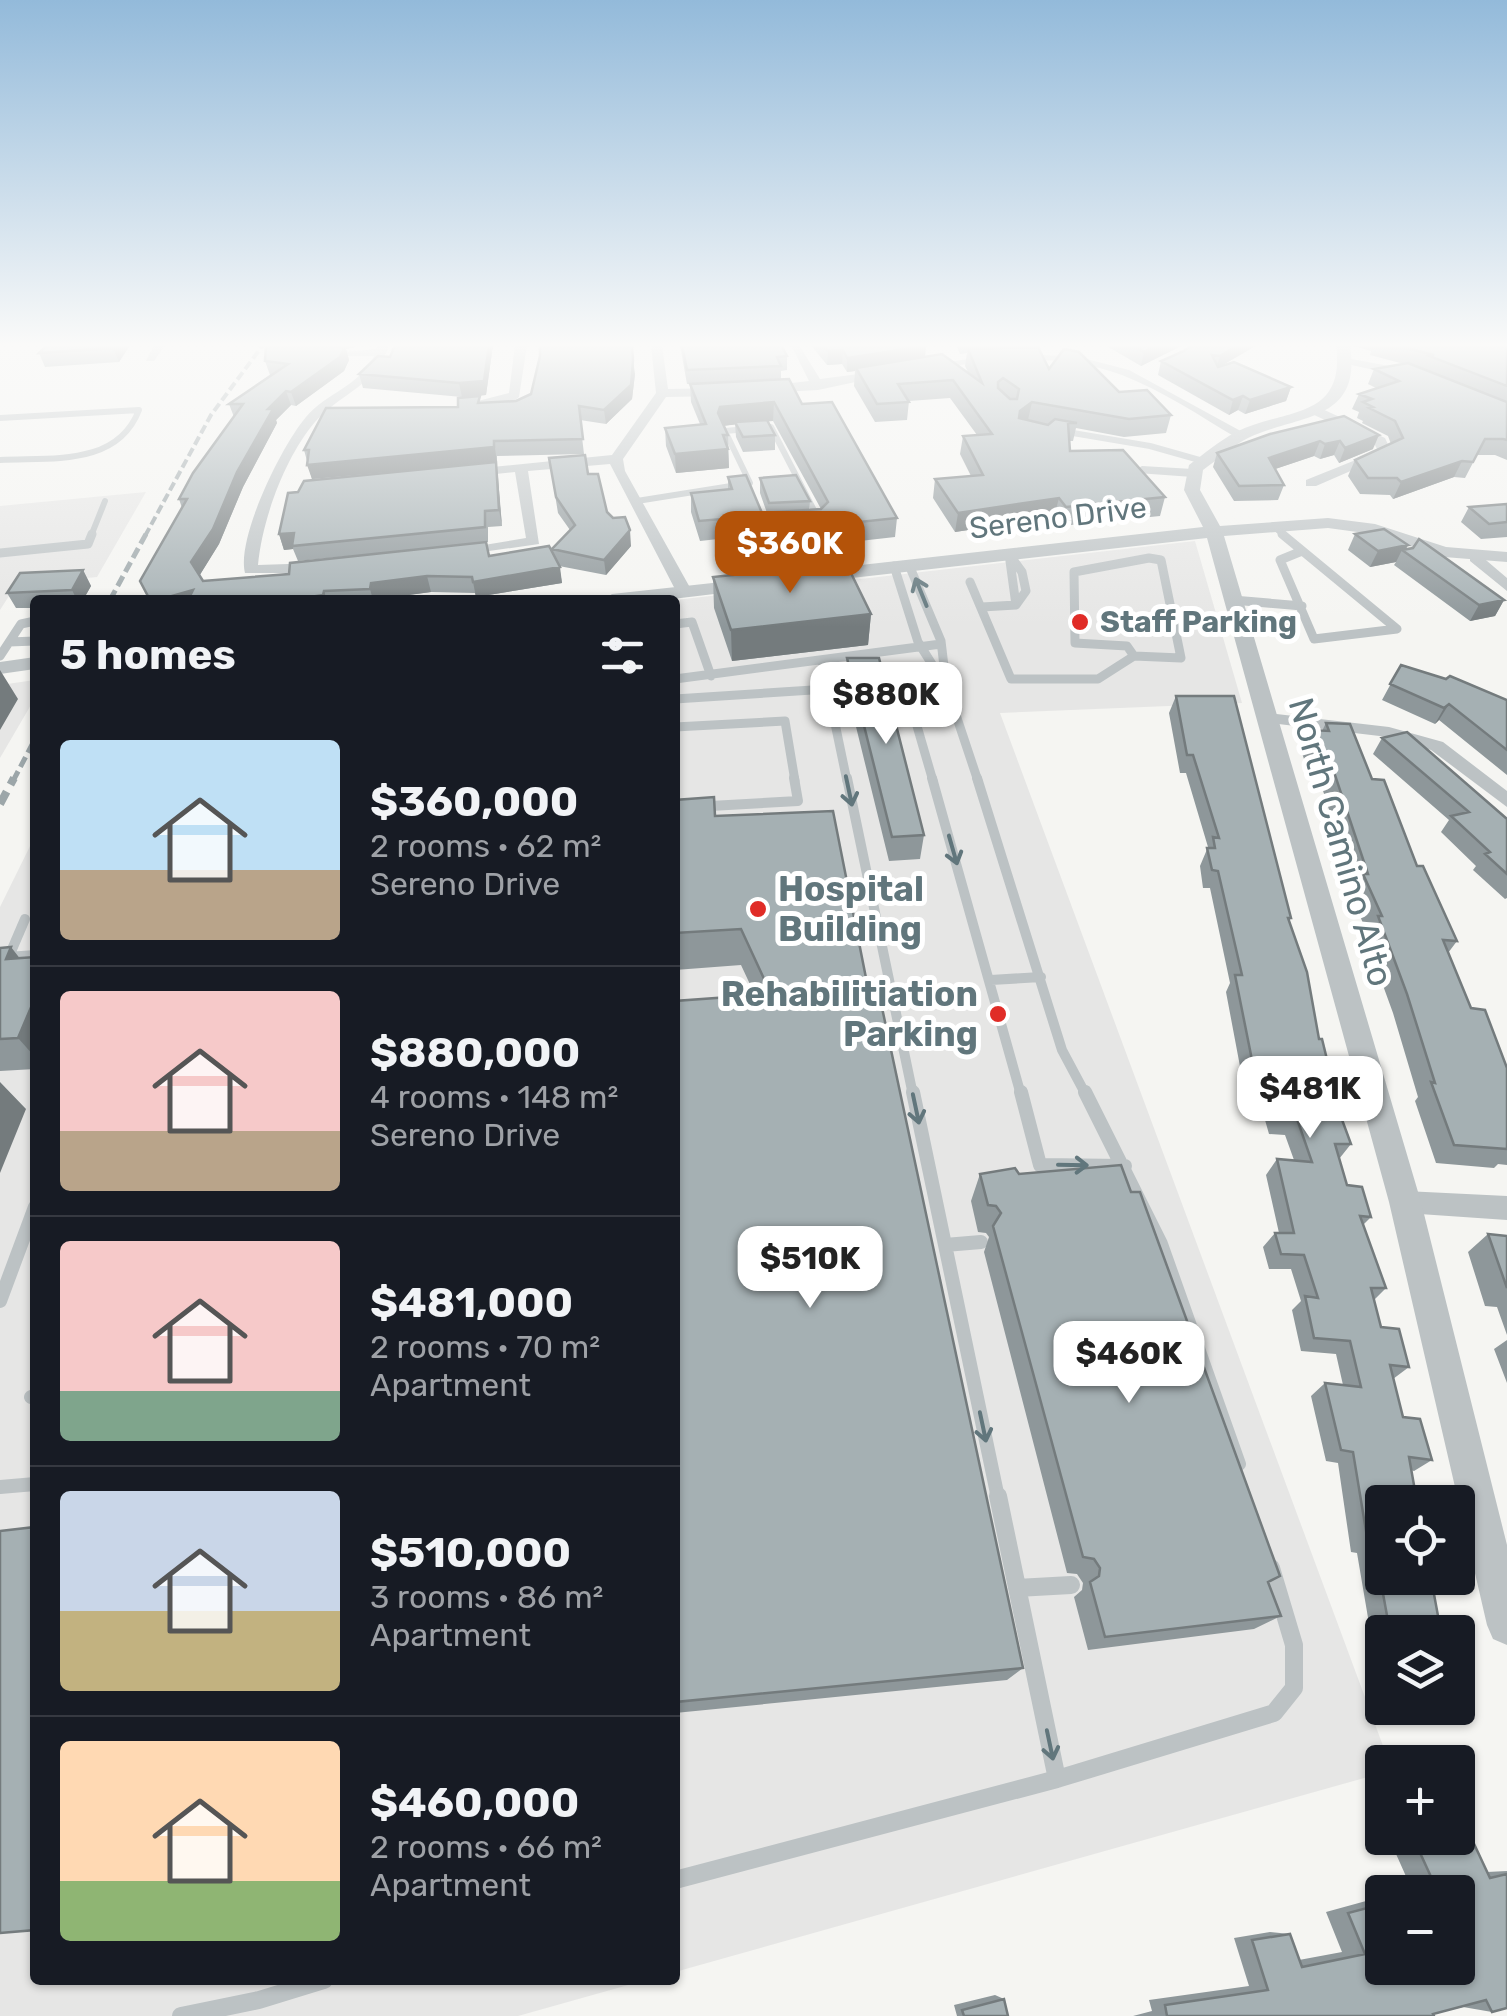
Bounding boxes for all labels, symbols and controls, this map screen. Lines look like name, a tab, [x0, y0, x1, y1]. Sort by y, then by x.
street label: Sereno Drive	[967, 489, 1149, 547]
pin: $360K	[720, 511, 860, 596]
text: $360K	[737, 524, 843, 562]
one-way arrow	[910, 578, 928, 608]
place label: Staff Parking	[1100, 604, 1297, 640]
marker: Staff Parking	[1069, 611, 1091, 633]
icon: filters	[595, 628, 650, 683]
text: 5 homes	[60, 630, 236, 680]
pin: $880K	[816, 662, 956, 747]
text: $880K	[832, 675, 940, 713]
street label: North Camino Alto	[1280, 693, 1402, 991]
one-way arrow	[841, 774, 860, 806]
text: $360,000	[370, 777, 578, 827]
icon: home	[140, 780, 260, 900]
text: 2 rooms · 62 m²	[370, 827, 602, 865]
one-way arrow	[945, 834, 963, 865]
text: Sereno Drive	[370, 865, 560, 903]
place label: Hospital Building	[778, 868, 924, 950]
marker: Hospital Building	[747, 898, 769, 920]
place label: Rehabilitiation Parking	[721, 973, 978, 1055]
marker: Rehabilitiation Parking	[987, 1003, 1009, 1025]
text: $880,000	[370, 1028, 580, 1078]
icon: home	[140, 1031, 260, 1151]
pin: $481K	[1240, 1056, 1380, 1141]
text: $481K	[1259, 1069, 1361, 1107]
text: 4 rooms · 148 m²	[370, 1078, 618, 1116]
one-way arrow	[908, 1092, 926, 1124]
text: Sereno Drive	[370, 1116, 560, 1154]
one-way arrow	[1056, 1156, 1089, 1174]
pin: $510K	[740, 1226, 880, 1311]
text: $510K	[760, 1239, 860, 1277]
text: $481,000	[370, 1278, 573, 1328]
icon: home	[140, 1281, 260, 1401]
pin: $460K	[1059, 1321, 1199, 1406]
text: 2 rooms · 70 m²	[370, 1328, 600, 1366]
text: $460K	[1075, 1334, 1183, 1372]
text: Apartment	[370, 1366, 531, 1404]
one-way arrow	[975, 1410, 993, 1442]
map controls	[1365, 1485, 1475, 1985]
button: locate	[1365, 1485, 1475, 1595]
text: $510,000	[370, 1528, 571, 1578]
icon: home	[140, 1531, 260, 1651]
text: 3 rooms · 86 m²	[370, 1578, 604, 1616]
button: layers	[1365, 1615, 1475, 1725]
text: Apartment	[370, 1616, 531, 1654]
one-way arrow	[1041, 1728, 1060, 1760]
button: +	[1365, 1745, 1475, 1855]
text: $460,000	[370, 1778, 579, 1828]
icon: home	[140, 1781, 260, 1901]
text: 2 rooms · 66 m²	[370, 1828, 602, 1866]
text: Apartment	[370, 1866, 531, 1904]
button: −	[1365, 1875, 1475, 1985]

